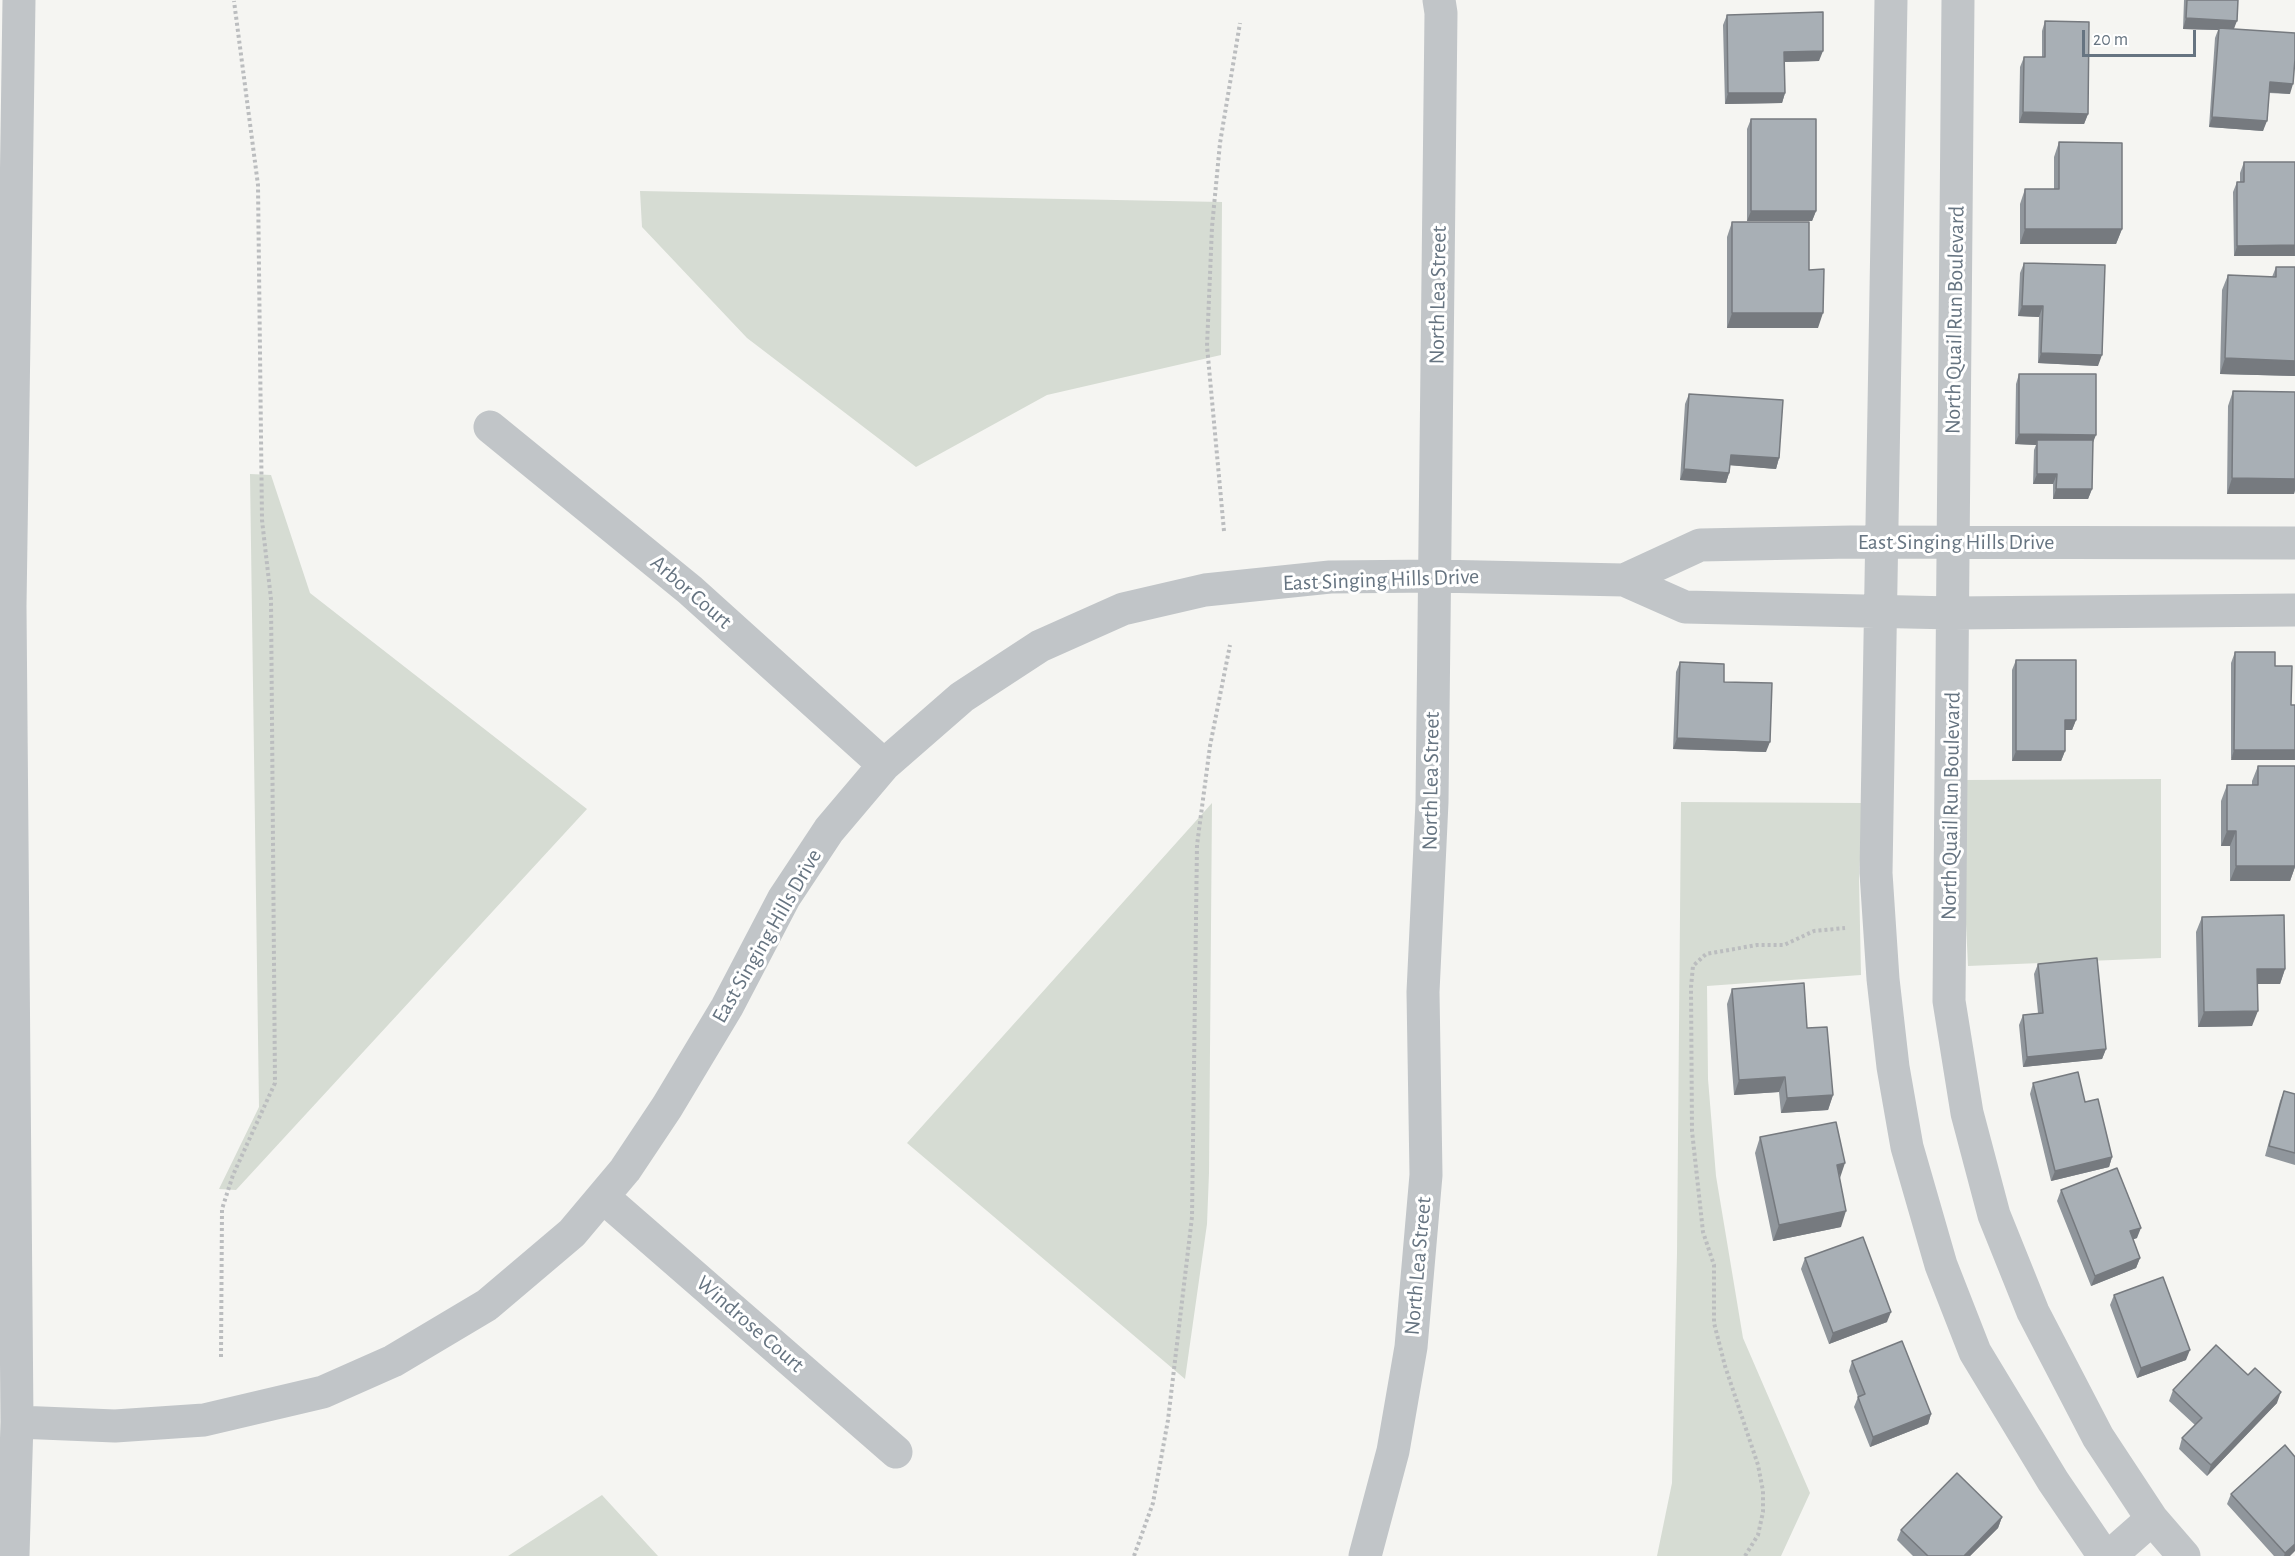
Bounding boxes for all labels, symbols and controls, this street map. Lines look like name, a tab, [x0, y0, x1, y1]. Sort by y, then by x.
scale bar	[2085, 18, 2199, 56]
text: 20 m	[2093, 31, 2128, 49]
street label: North Quail Run Boulevard	[1940, 206, 1970, 434]
street label: North Lea Street	[1424, 225, 1452, 365]
street label: East Singing Hills Drive	[1858, 529, 2054, 555]
street label: Arbor Court	[645, 550, 737, 634]
street label: East Singing Hills Drive	[1282, 563, 1480, 597]
street label: North Quail Run Boulevard	[1936, 692, 1966, 920]
street label: North Lea Street	[1417, 711, 1445, 851]
street label: East Singing Hills Drive	[706, 844, 828, 1028]
street label: North Lea Street	[1399, 1196, 1437, 1336]
street label: Windrose Court	[691, 1270, 809, 1378]

